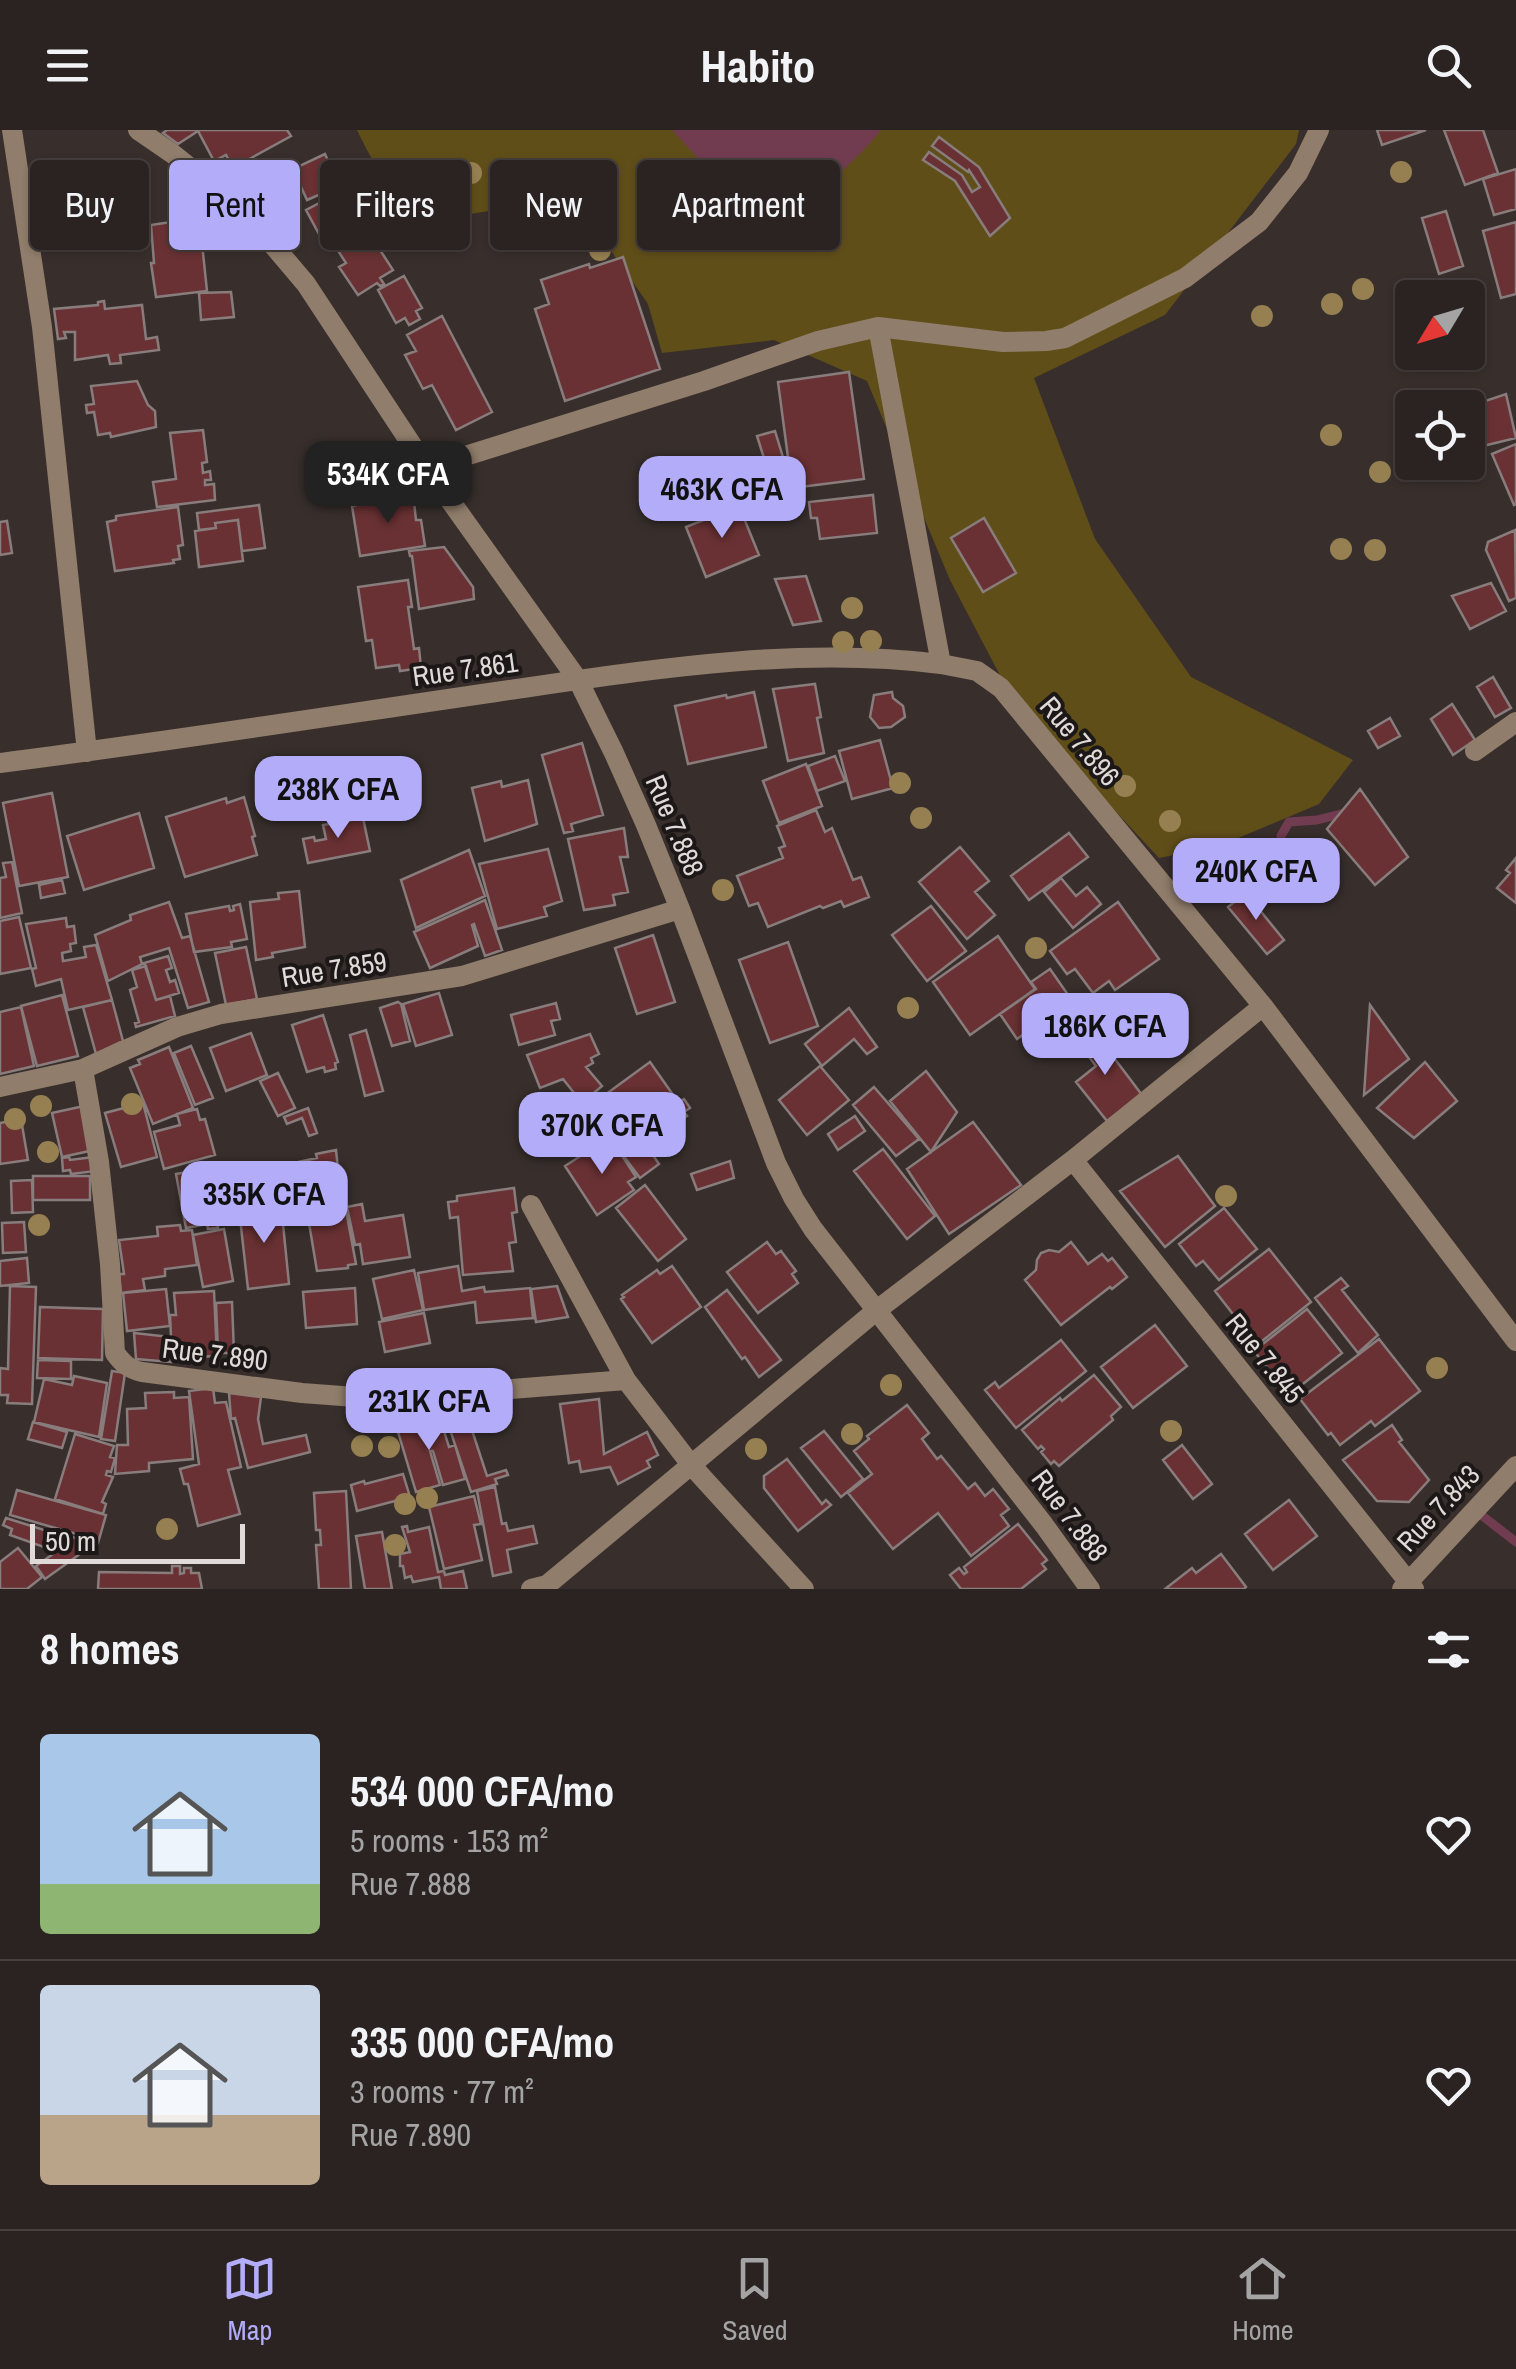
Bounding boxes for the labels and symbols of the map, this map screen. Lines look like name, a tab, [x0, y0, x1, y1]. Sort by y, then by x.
north arrow	[1395, 280, 1485, 370]
pin: 534K CFA	[285, 441, 491, 526]
pin: 463K CFA	[619, 456, 825, 541]
street label: Rue 7.861	[410, 643, 520, 695]
street label: Rue 7.896	[1031, 688, 1129, 794]
pin: 238K CFA	[235, 756, 441, 841]
street label: Rue 7.888	[637, 769, 713, 881]
pin: 240K CFA	[1153, 838, 1359, 923]
street label: Rue 7.859	[279, 942, 389, 996]
pin: 186K CFA	[1002, 993, 1208, 1078]
pin: 370K CFA	[499, 1092, 705, 1177]
pin: 335K CFA	[161, 1161, 367, 1246]
street label: Rue 7.845	[1217, 1305, 1313, 1411]
street label: Rue 7.890	[160, 1329, 270, 1379]
pin: 231K CFA	[326, 1368, 532, 1453]
street label: Rue 7.843	[1388, 1456, 1488, 1560]
street label: Rue 7.888	[1023, 1461, 1117, 1569]
scale bar	[30, 1519, 245, 1564]

